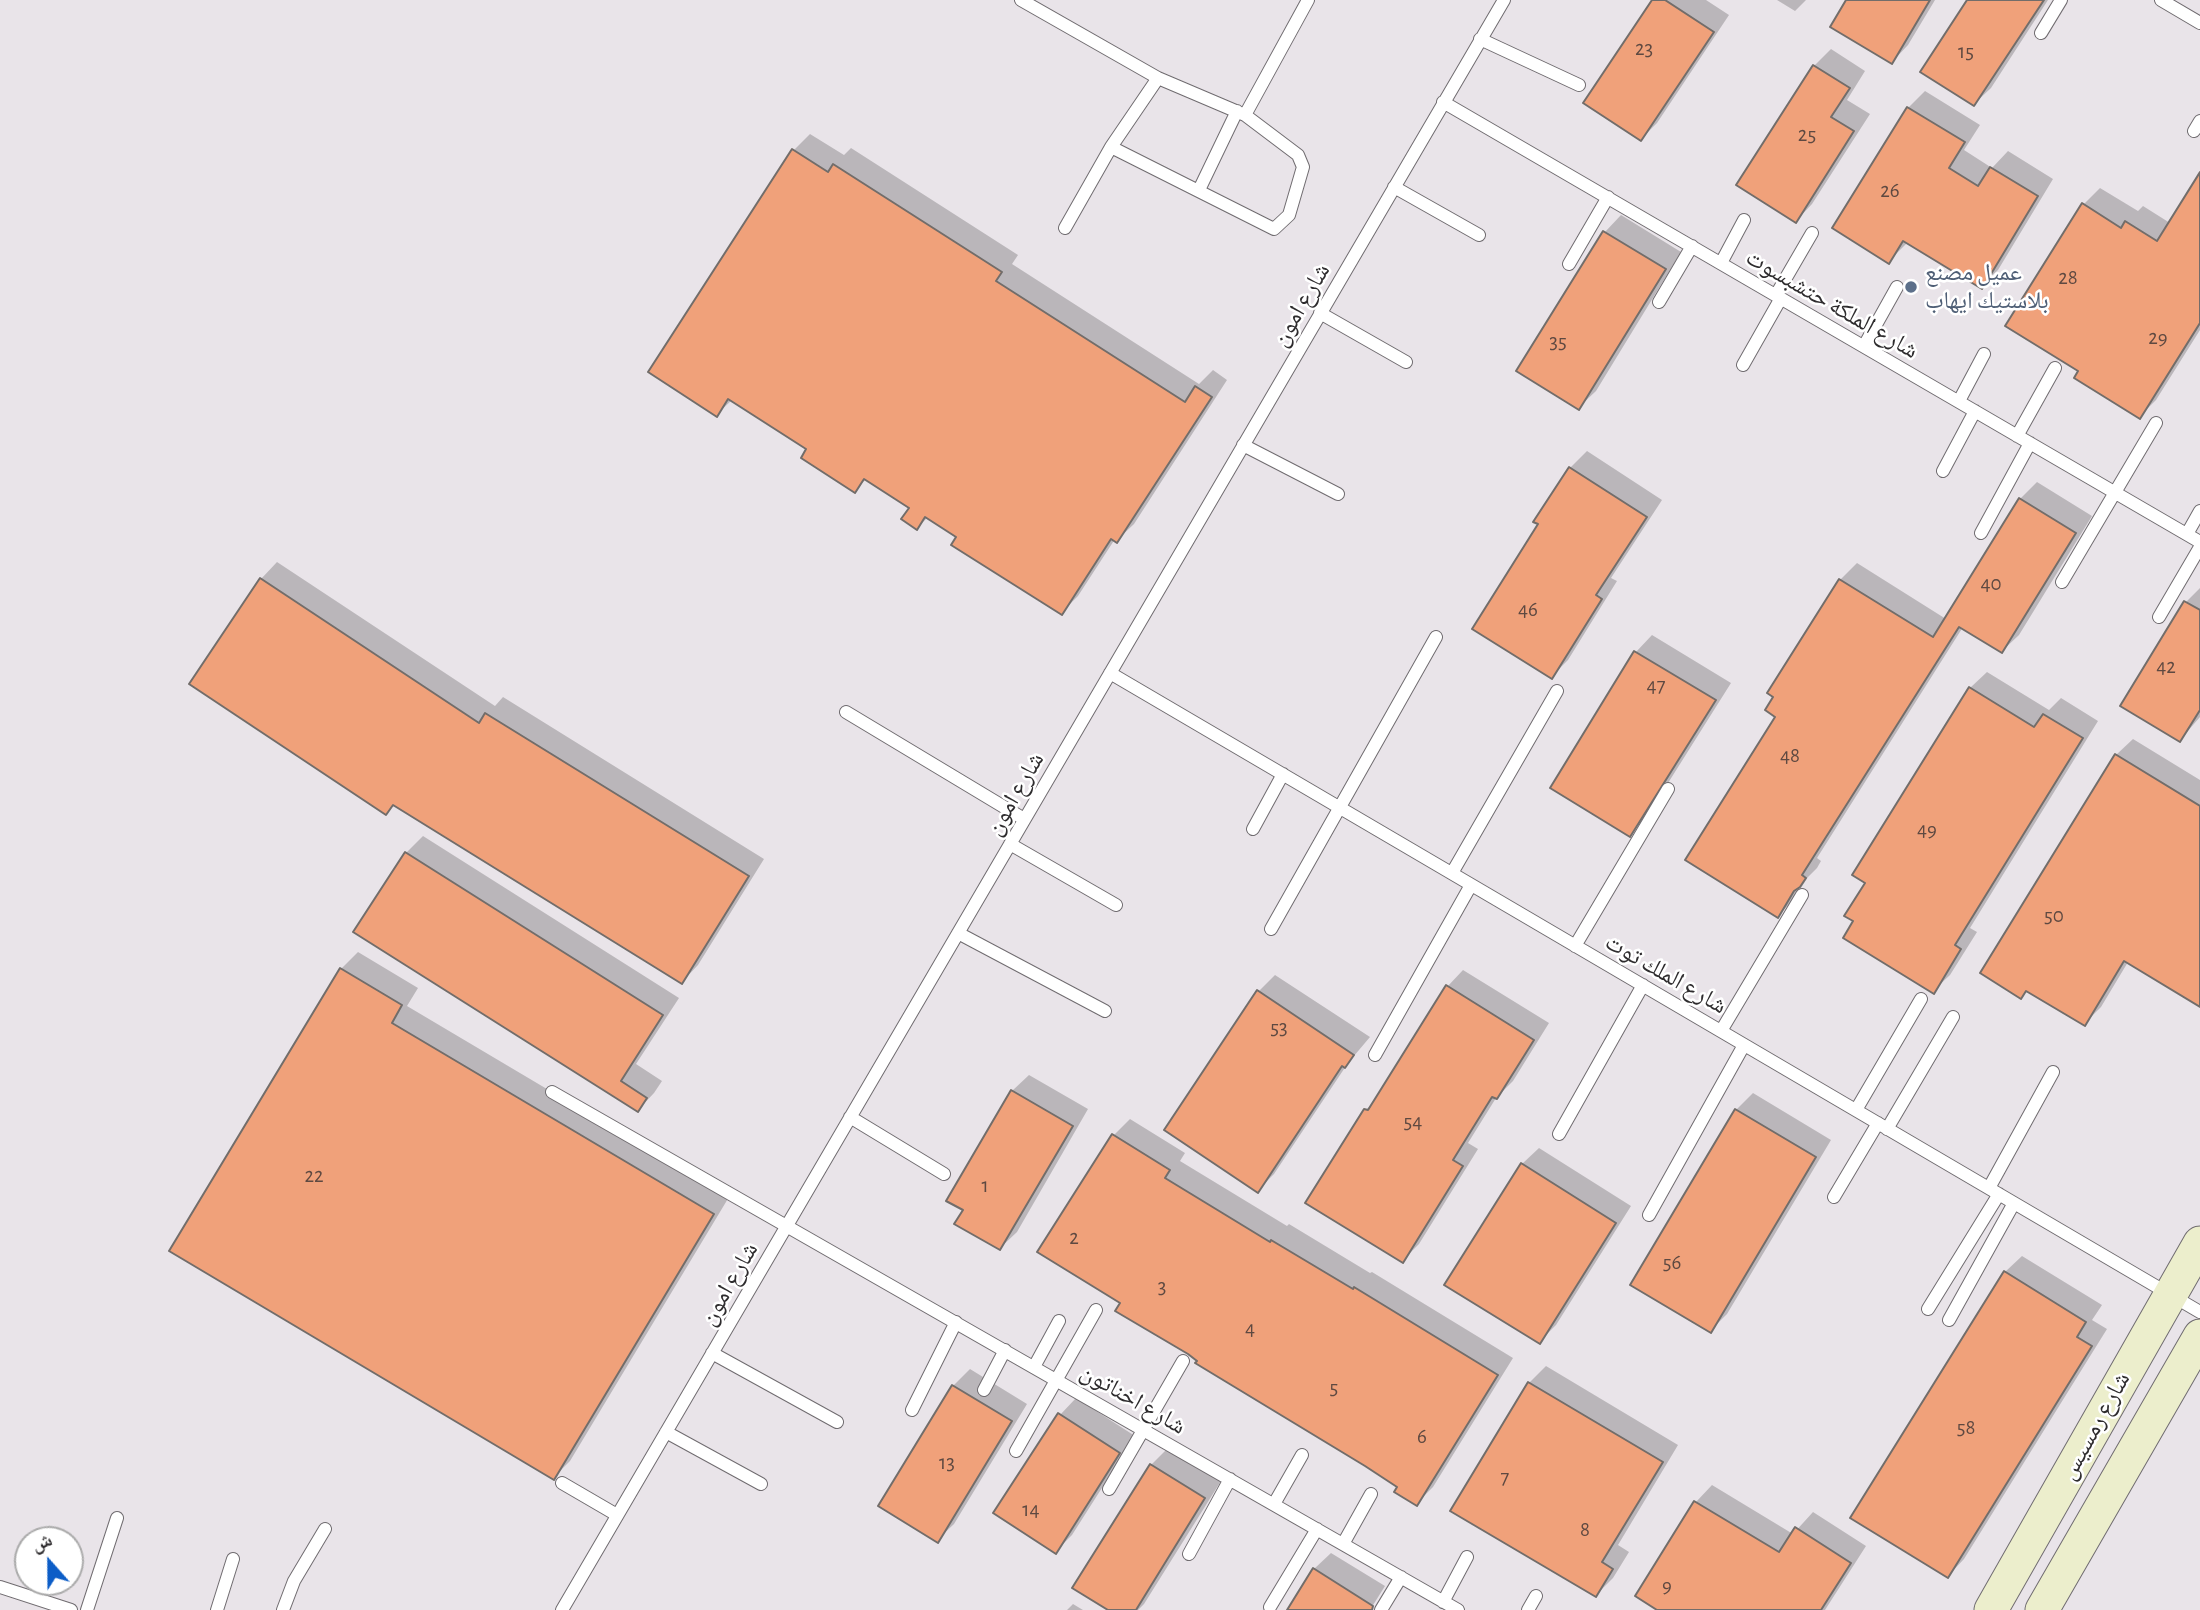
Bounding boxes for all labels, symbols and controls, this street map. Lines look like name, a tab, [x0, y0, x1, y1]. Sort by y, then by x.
house number: 23	[1635, 36, 1653, 62]
house number: 15	[1958, 39, 1974, 65]
house number: 25	[1798, 122, 1816, 148]
house number: 26	[1880, 178, 1900, 204]
street label: شارع الملكة حتشبسوت	[1741, 243, 1923, 365]
street label: شارع امون	[1266, 258, 1336, 352]
place label: عميل مصنع بلاستيك ايهاب	[1925, 259, 2049, 315]
house number: 28	[2058, 265, 2078, 291]
marker: عميل مصنع بلاستيك ايهاب	[1903, 279, 1919, 295]
house number: 29	[2148, 325, 2168, 351]
house number: 35	[1549, 329, 1567, 355]
house number: 40	[1980, 571, 2002, 597]
house number: 46	[1518, 597, 1538, 623]
house number: 42	[2156, 654, 2176, 680]
house number: 47	[1647, 673, 1665, 699]
house number: 48	[1780, 743, 1800, 769]
street label: شارع امون	[980, 747, 1050, 841]
house number: 49	[1917, 817, 1937, 843]
house number: 50	[2044, 903, 2064, 929]
street label: شارع الملك توت	[1600, 928, 1732, 1020]
house number: 53	[1270, 1015, 1288, 1041]
house number: 54	[1404, 1109, 1422, 1135]
house number: 22	[304, 1163, 324, 1189]
house number: 1	[981, 1173, 989, 1199]
house number: 2	[1069, 1225, 1079, 1251]
street label: شارع امون	[694, 1237, 764, 1331]
house number: 56	[1663, 1250, 1681, 1276]
house number: 3	[1158, 1274, 1166, 1300]
house number: 4	[1245, 1316, 1255, 1342]
street label: شارع اخناتون	[1075, 1357, 1191, 1441]
street label: شارع رمسيس	[2054, 1367, 2136, 1485]
house number: 5	[1330, 1375, 1338, 1401]
house number: 58	[1957, 1415, 1975, 1441]
house number: 6	[1417, 1424, 1427, 1450]
house number: 13	[939, 1450, 955, 1476]
house number: 7	[1501, 1465, 1509, 1491]
house number: 14	[1022, 1497, 1040, 1523]
house number: 8	[1580, 1517, 1590, 1543]
north arrow	[14, 1526, 84, 1596]
text: ش	[29, 1530, 55, 1555]
house number: 9	[1662, 1573, 1672, 1599]

